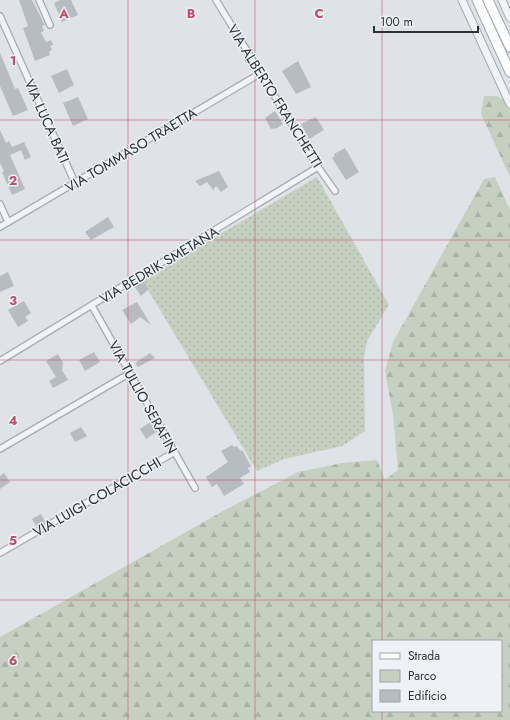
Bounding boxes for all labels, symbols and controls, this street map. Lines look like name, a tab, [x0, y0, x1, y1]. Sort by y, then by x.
text: A	[58, 4, 69, 23]
text: B	[187, 4, 196, 23]
text: C	[314, 4, 324, 23]
scale bar	[374, 8, 478, 34]
text: 100 m	[380, 13, 413, 31]
street label: VIA ALBERTO FRANCHETTI	[223, 21, 327, 171]
text: 1	[10, 51, 16, 70]
street label: VIA LUCA BATI	[20, 76, 74, 166]
street label: VIA TOMMASO TRAETTA	[61, 102, 201, 197]
text: 2	[9, 171, 17, 190]
street label: VIA BEDRIK SMETANA	[96, 221, 223, 309]
text: 3	[9, 291, 17, 310]
street label: VIA TULLIO SERAFIN	[104, 337, 182, 457]
text: 4	[8, 411, 18, 430]
street label: VIA LUIGI COLACICCHI	[29, 452, 165, 542]
text: 5	[9, 531, 17, 550]
legend	[372, 640, 502, 712]
text: Strada	[408, 647, 440, 665]
text: 6	[9, 651, 18, 670]
text: Parco	[408, 667, 437, 685]
text: Edificio	[408, 687, 447, 705]

